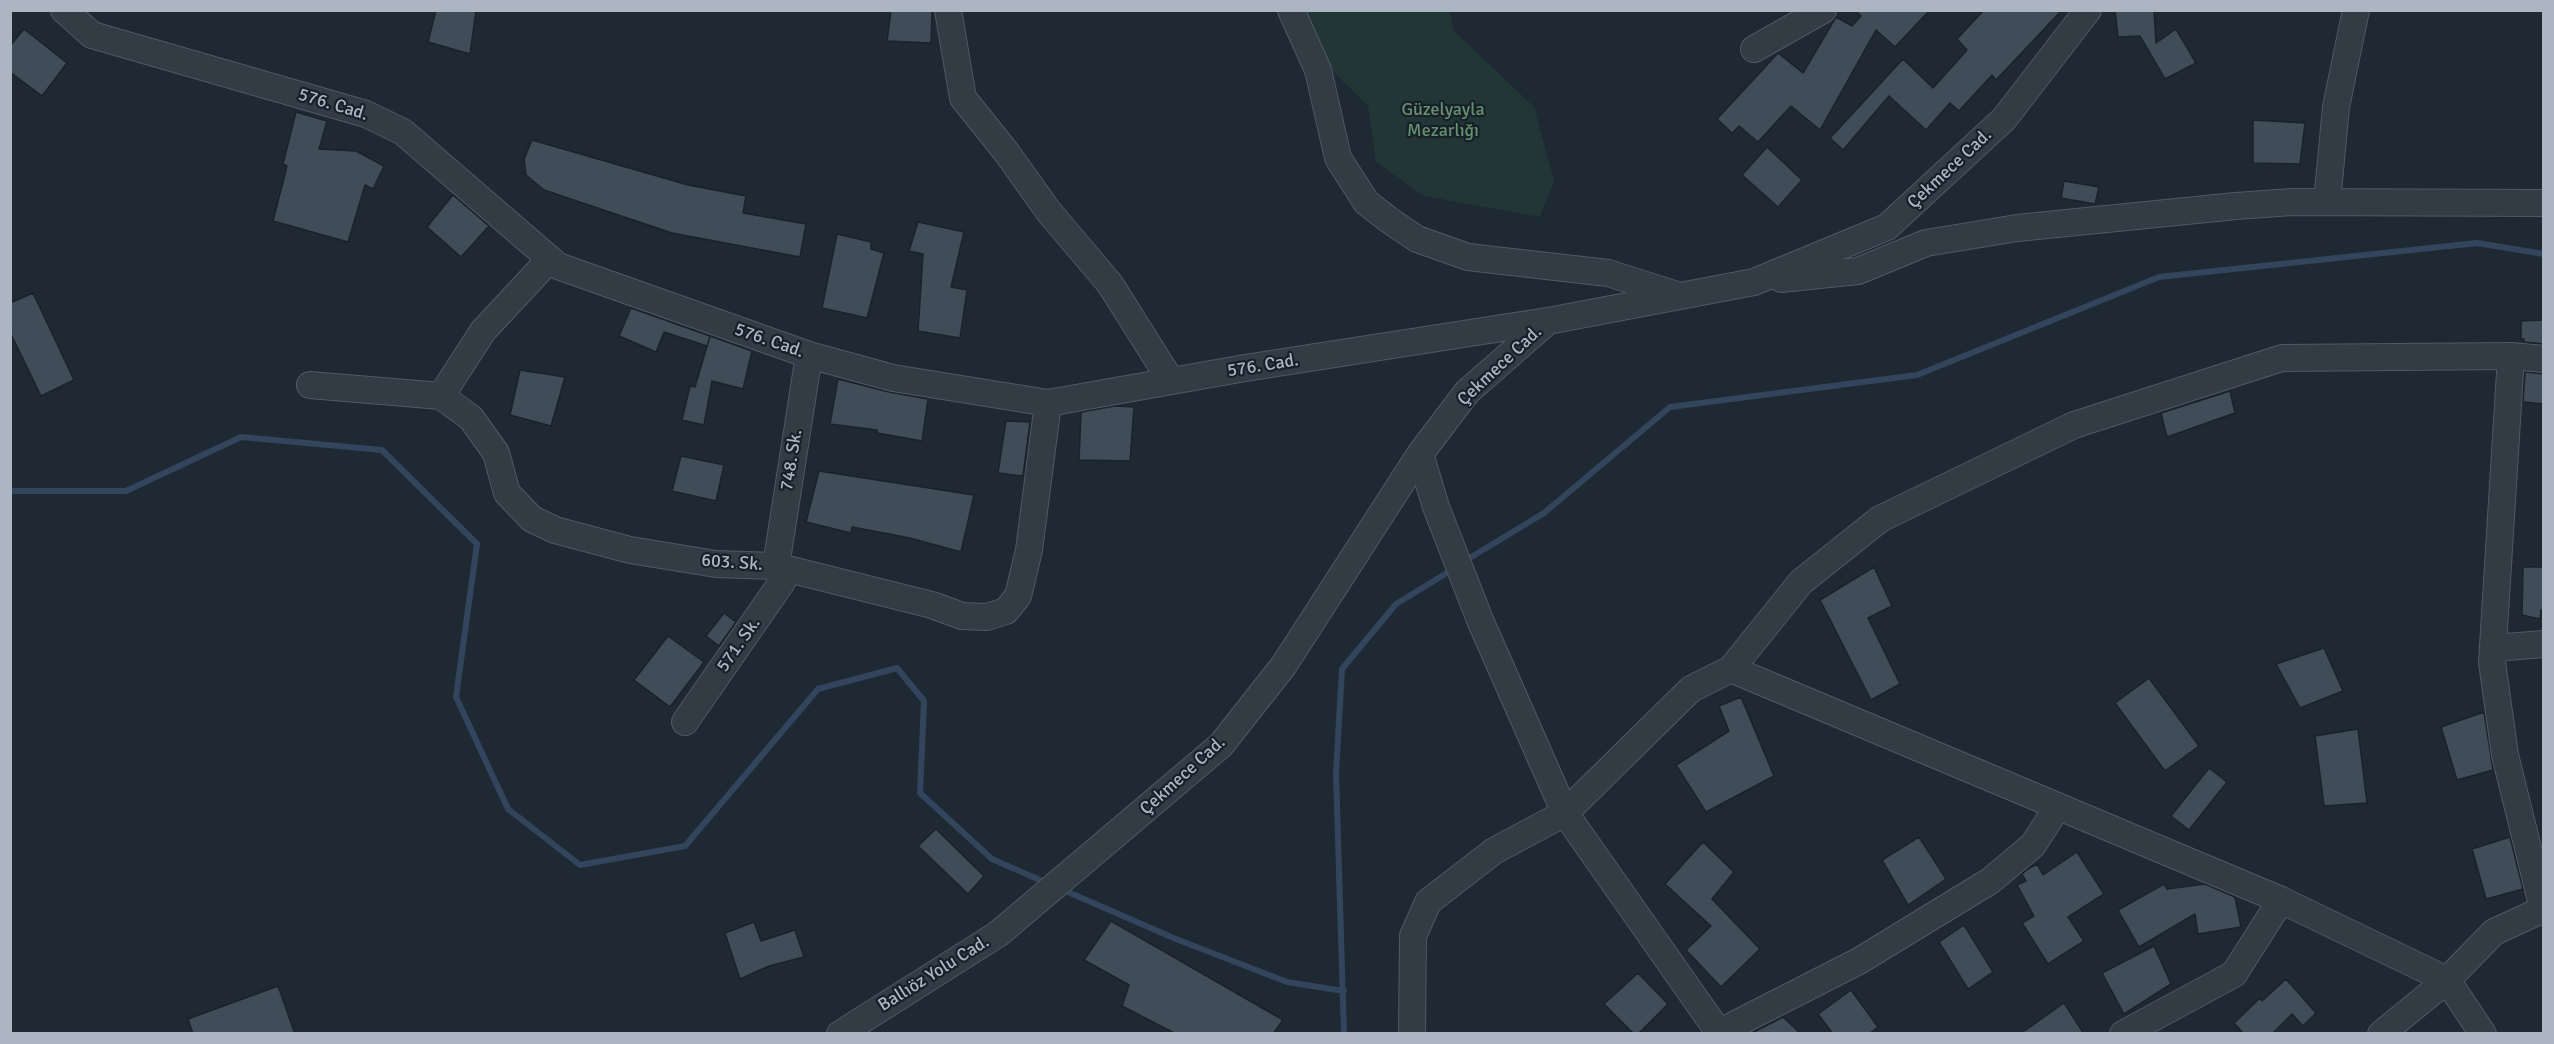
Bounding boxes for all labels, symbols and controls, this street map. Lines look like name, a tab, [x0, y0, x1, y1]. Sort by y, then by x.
street label: 576. Cad.	[295, 84, 371, 126]
park label: Güzelyayla Mezarlığı	[1401, 99, 1485, 142]
street label: Çekmece Cad.	[1903, 124, 1997, 214]
street label: 576. Cad.	[731, 319, 807, 363]
street label: Çekmece Cad.	[1453, 321, 1547, 411]
street label: 576. Cad.	[1226, 350, 1300, 382]
street label: 748. Sk.	[777, 428, 807, 492]
street label: 603. Sk.	[701, 550, 763, 576]
street label: 571. Sk.	[712, 614, 766, 676]
street label: Çekmece Cad.	[1136, 732, 1230, 820]
street label: Ballıöz Yolu Cad.	[875, 931, 993, 1017]

